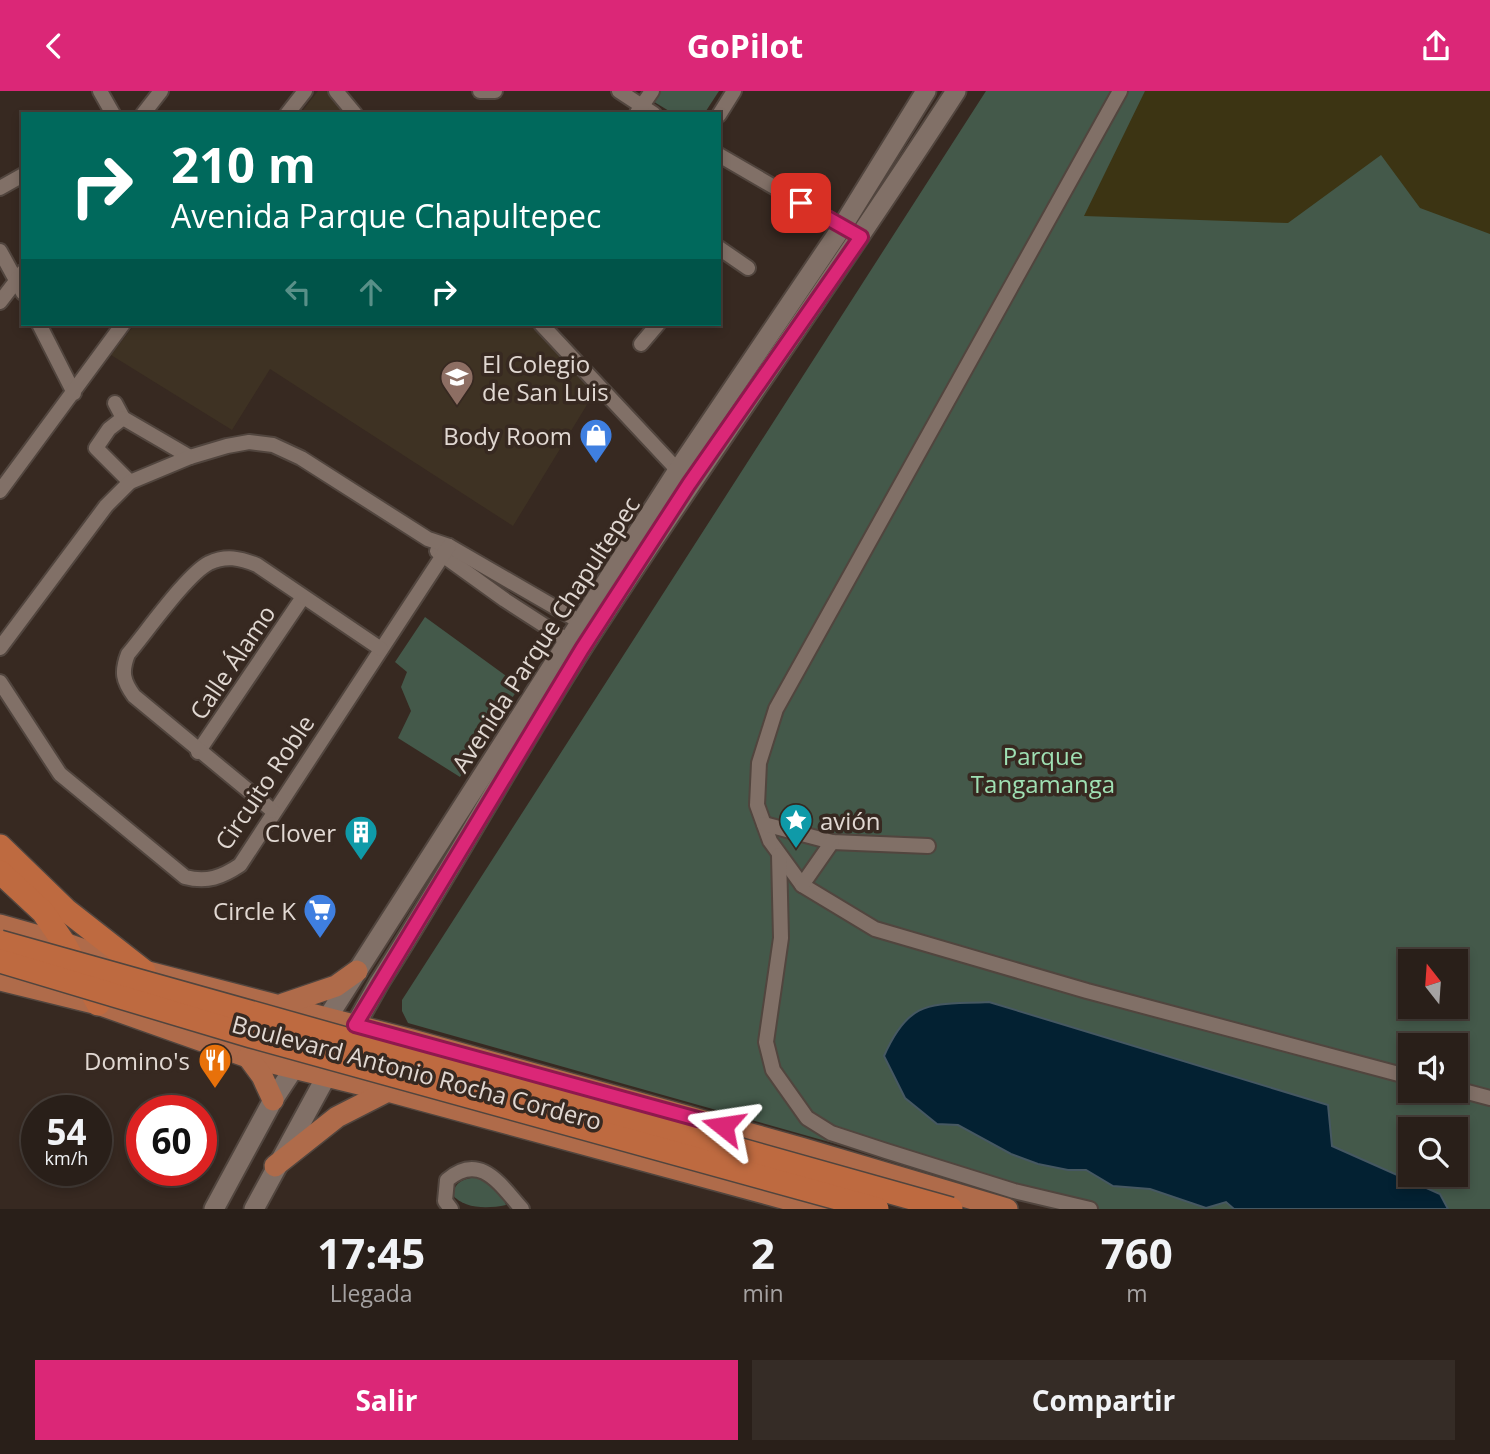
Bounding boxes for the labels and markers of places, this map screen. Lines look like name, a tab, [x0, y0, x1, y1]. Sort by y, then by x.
pin	[771, 173, 831, 233]
place label: El Colegio de San Luis	[482, 347, 609, 408]
school or university icon: El Colegio de San Luis	[438, 358, 476, 407]
shop icon: Body Room	[577, 416, 615, 465]
place label: Body Room	[443, 419, 572, 452]
place icon: avión	[777, 801, 815, 850]
place label: avión	[820, 804, 881, 837]
building icon: Clover	[342, 813, 380, 862]
place label: Clover	[265, 816, 336, 849]
supermarket icon: Circle K	[301, 891, 339, 940]
place label: Circle K	[213, 894, 296, 927]
restaurant icon: Domino's	[196, 1041, 234, 1090]
place label: Domino's	[84, 1044, 190, 1077]

